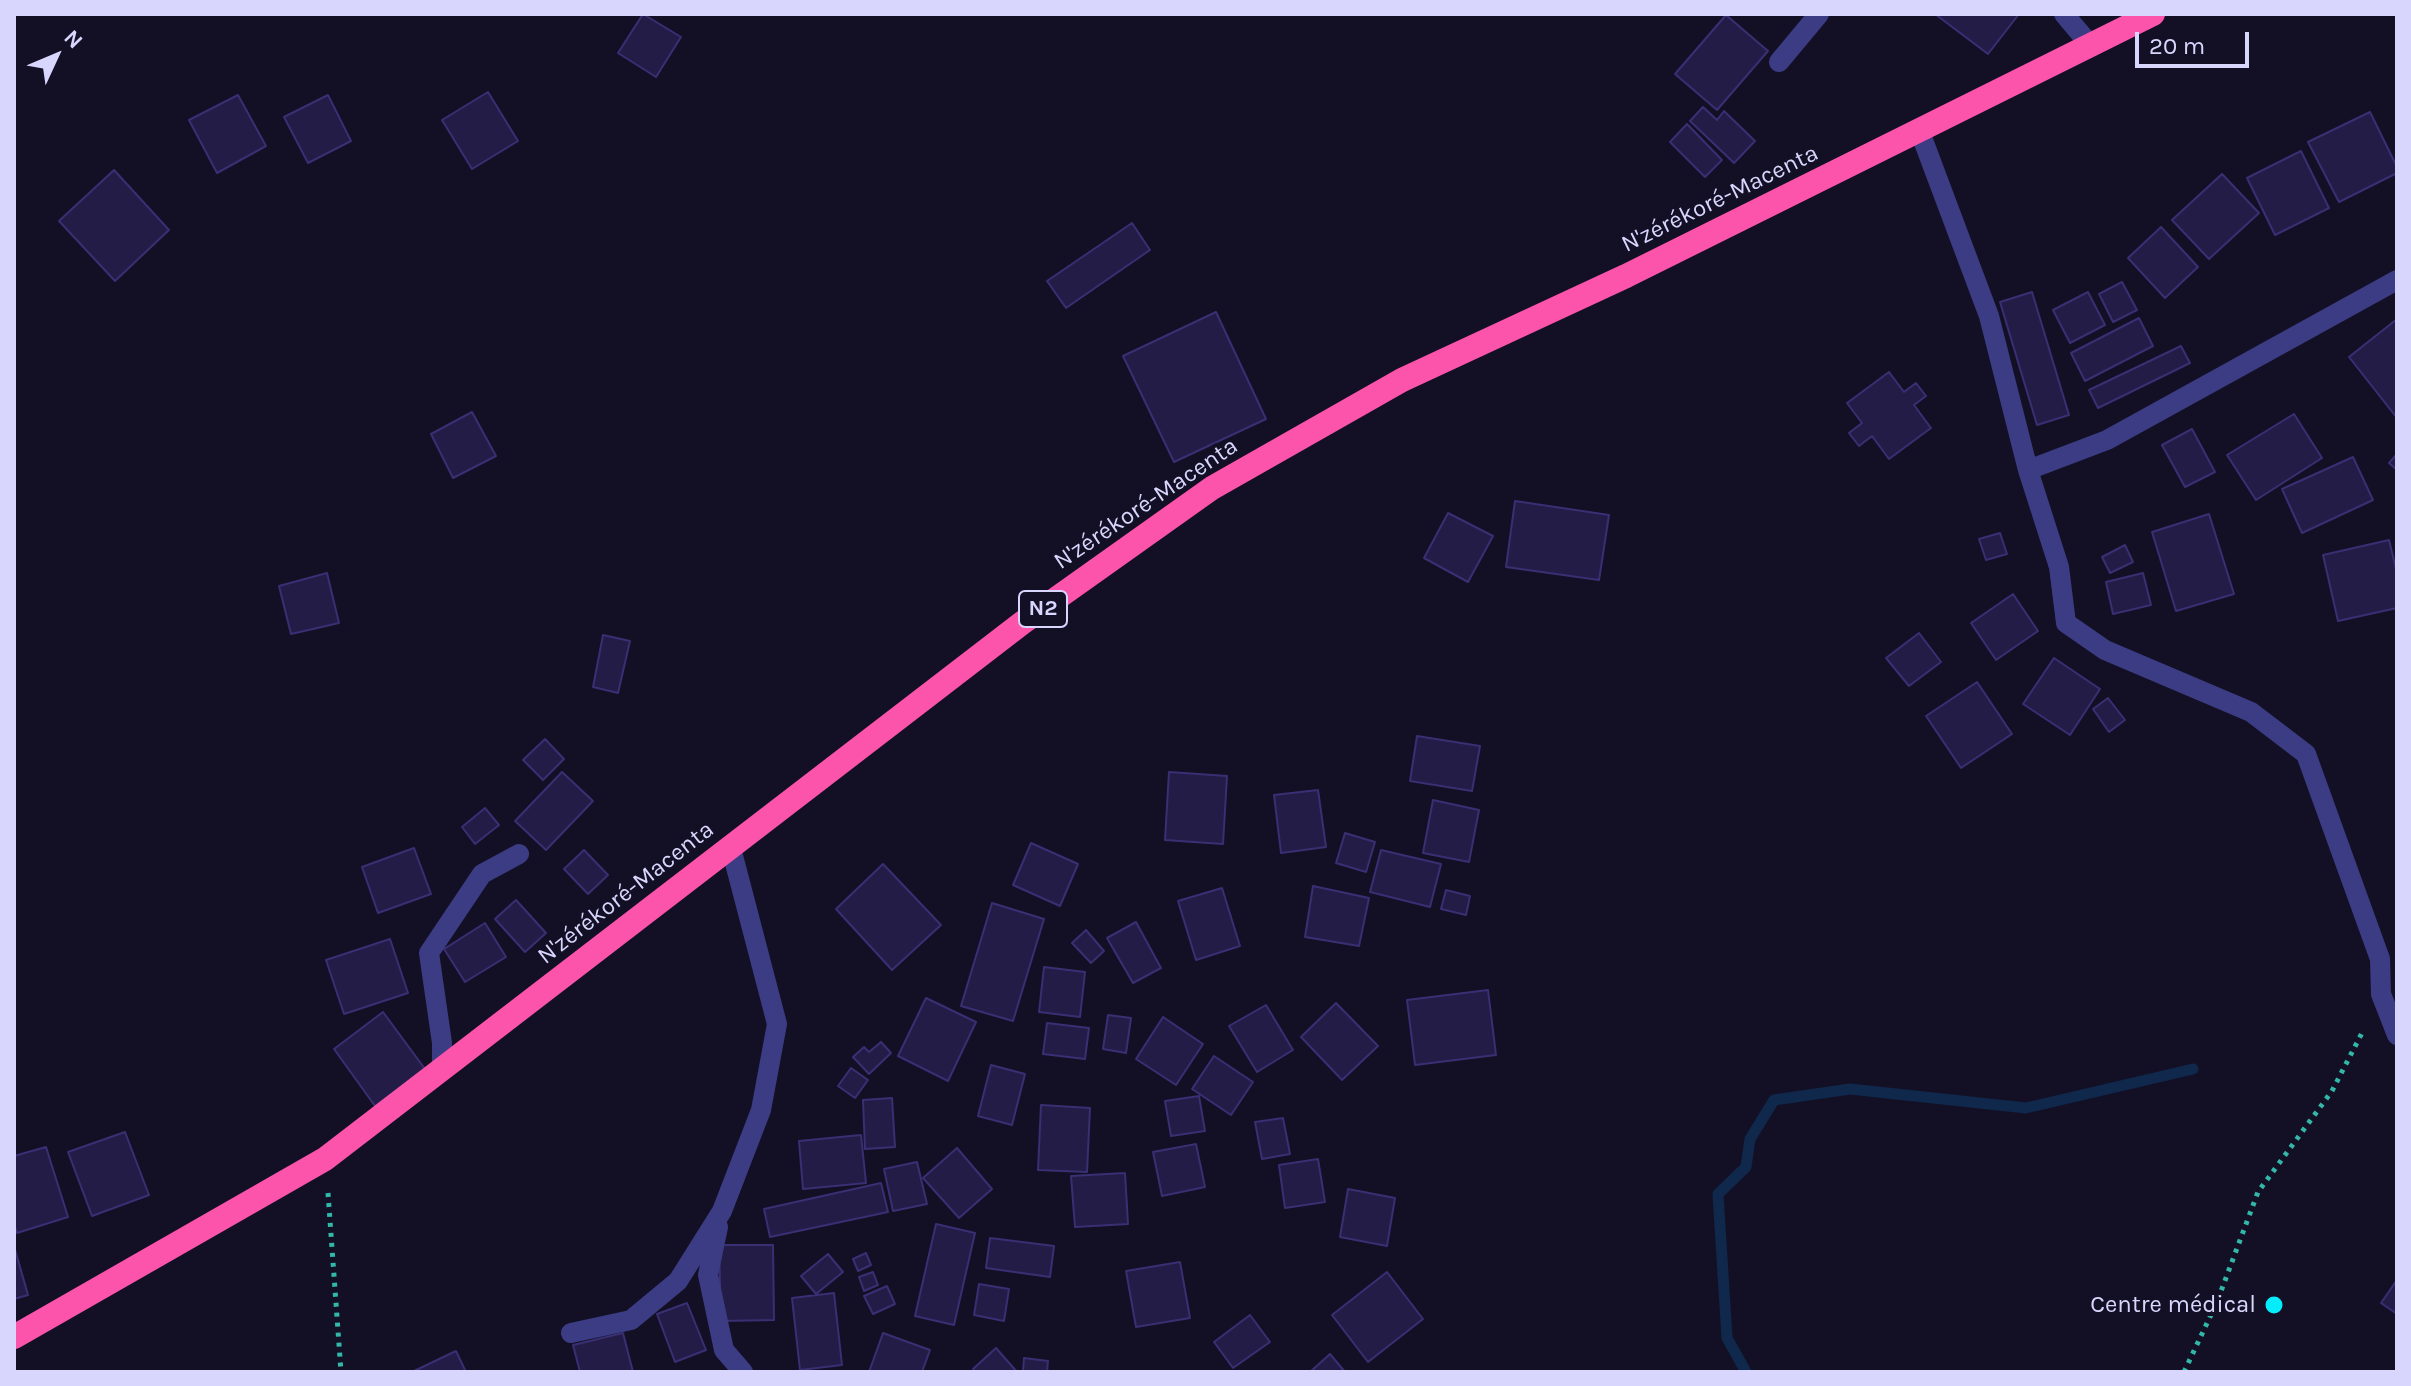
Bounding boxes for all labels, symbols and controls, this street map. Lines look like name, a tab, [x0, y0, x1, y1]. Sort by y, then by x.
north arrow	[16, 16, 96, 96]
scale bar	[2139, 16, 2253, 66]
text: N	[58, 25, 88, 54]
text: 20 m	[2149, 32, 2205, 60]
street label: N'zérékoré-Macenta	[1617, 139, 1823, 259]
street label: N'zérékoré-Macenta	[1049, 432, 1243, 576]
road number: N2	[1019, 591, 1067, 627]
street label: N'zérékoré-Macenta	[532, 815, 720, 971]
place label: Centre médical	[2090, 1291, 2256, 1319]
marker: Centre médical	[2263, 1294, 2285, 1316]

